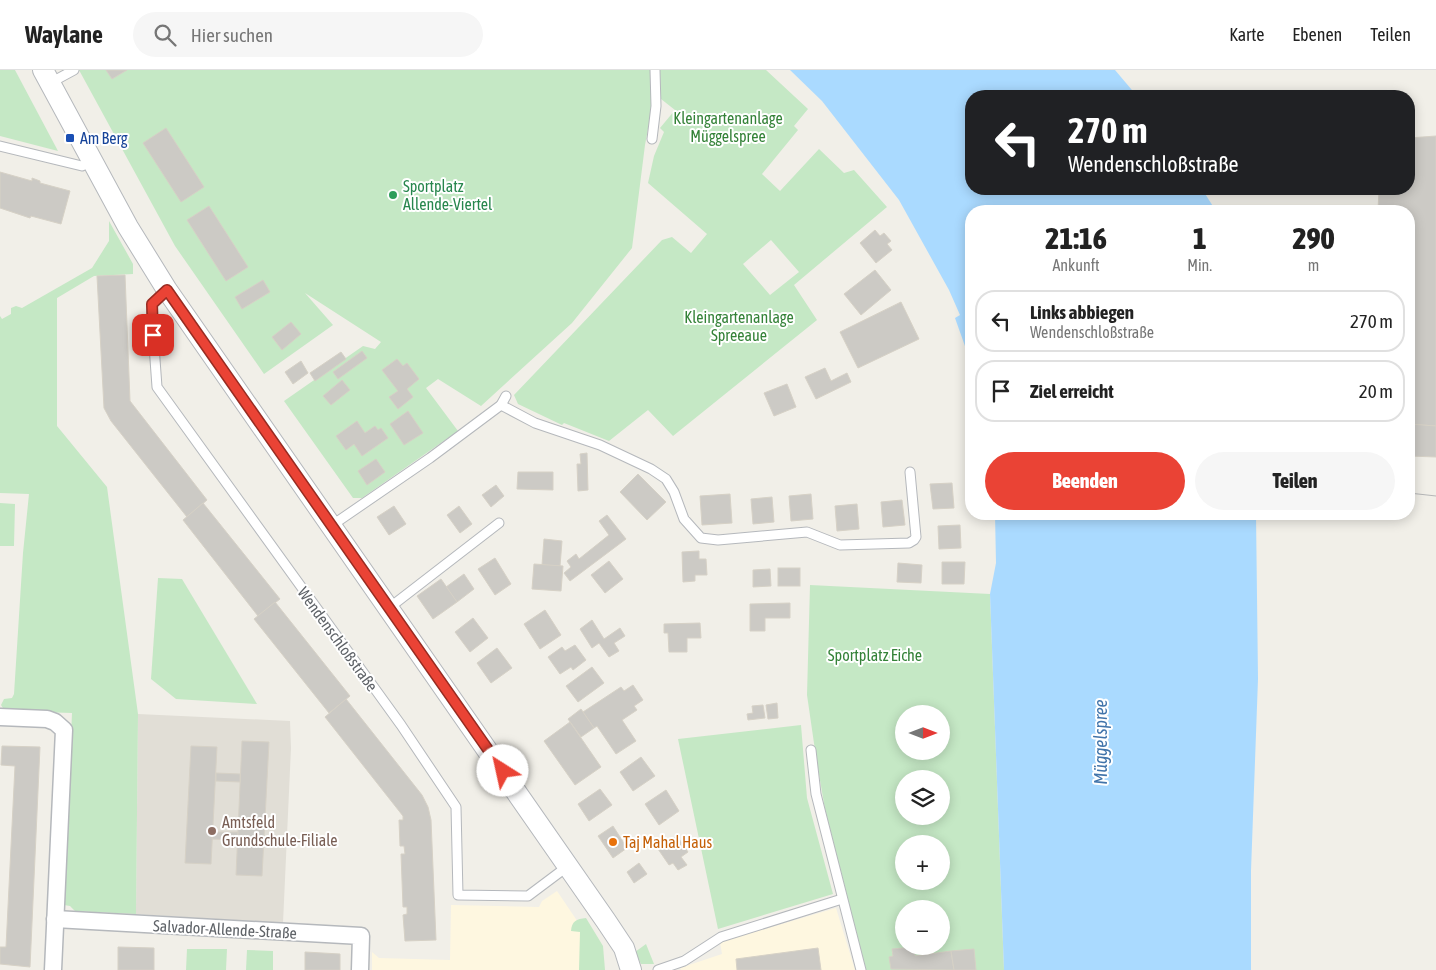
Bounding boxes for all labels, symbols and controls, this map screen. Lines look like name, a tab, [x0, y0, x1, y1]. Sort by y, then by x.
search box	[133, 12, 483, 57]
text: Waylane	[25, 21, 103, 48]
icon: search	[151, 21, 179, 49]
text: Hier suchen	[191, 24, 273, 46]
text: Karte	[1229, 24, 1264, 45]
text: Ebenen	[1292, 24, 1342, 45]
text: Teilen	[1370, 24, 1411, 45]
park label: Kleingartenanlage Müggelspree	[673, 109, 783, 146]
icon: left	[985, 110, 1050, 175]
text: 270 m	[1068, 110, 1147, 150]
place label: Am Berg	[80, 129, 128, 148]
marker: Am Berg	[64, 132, 76, 144]
text: Wendenschloßstraße	[1068, 151, 1239, 177]
place label: Sportplatz Allende-Viertel	[403, 177, 493, 213]
marker: Sportplatz Allende-Viertel	[387, 189, 399, 201]
text: 21:16	[1045, 221, 1107, 255]
text: 1	[1193, 221, 1207, 255]
text: 290	[1292, 221, 1335, 255]
text: Ankunft	[1053, 256, 1100, 274]
text: Min.	[1187, 256, 1212, 274]
text: m	[1308, 256, 1319, 274]
text: Links abbiegen	[1030, 301, 1134, 323]
icon: left	[987, 307, 1015, 335]
park label: Kleingartenanlage Spreeaue	[684, 308, 794, 345]
text: 270 m	[1350, 310, 1393, 332]
pin	[132, 314, 174, 356]
icon: arrive	[139, 321, 167, 349]
text: Wendenschloßstraße	[1030, 323, 1154, 341]
icon: arrive	[987, 377, 1015, 405]
text: Ziel erreicht	[1030, 380, 1114, 402]
text: 20 m	[1359, 380, 1393, 402]
button: Beenden	[985, 452, 1185, 510]
button: Teilen	[1195, 452, 1395, 510]
street label: Wendenschloßstraße	[294, 584, 382, 694]
park label: Sportplatz Eiche	[828, 646, 922, 665]
water label: Müggelspree	[1090, 699, 1111, 785]
north arrow	[895, 705, 950, 760]
map controls	[895, 705, 950, 955]
position arrow	[476, 744, 528, 796]
button: layers	[895, 770, 950, 825]
place label: Amtsfeld Grundschule-Filiale	[222, 813, 338, 849]
marker: Amtsfeld Grundschule-Filiale	[206, 825, 218, 837]
place label: Taj Mahal Haus	[623, 833, 712, 852]
button: +	[895, 835, 950, 890]
marker: Taj Mahal Haus	[607, 836, 619, 848]
button: −	[895, 900, 950, 955]
street label: Salvador-Allende-Straße	[153, 916, 297, 942]

